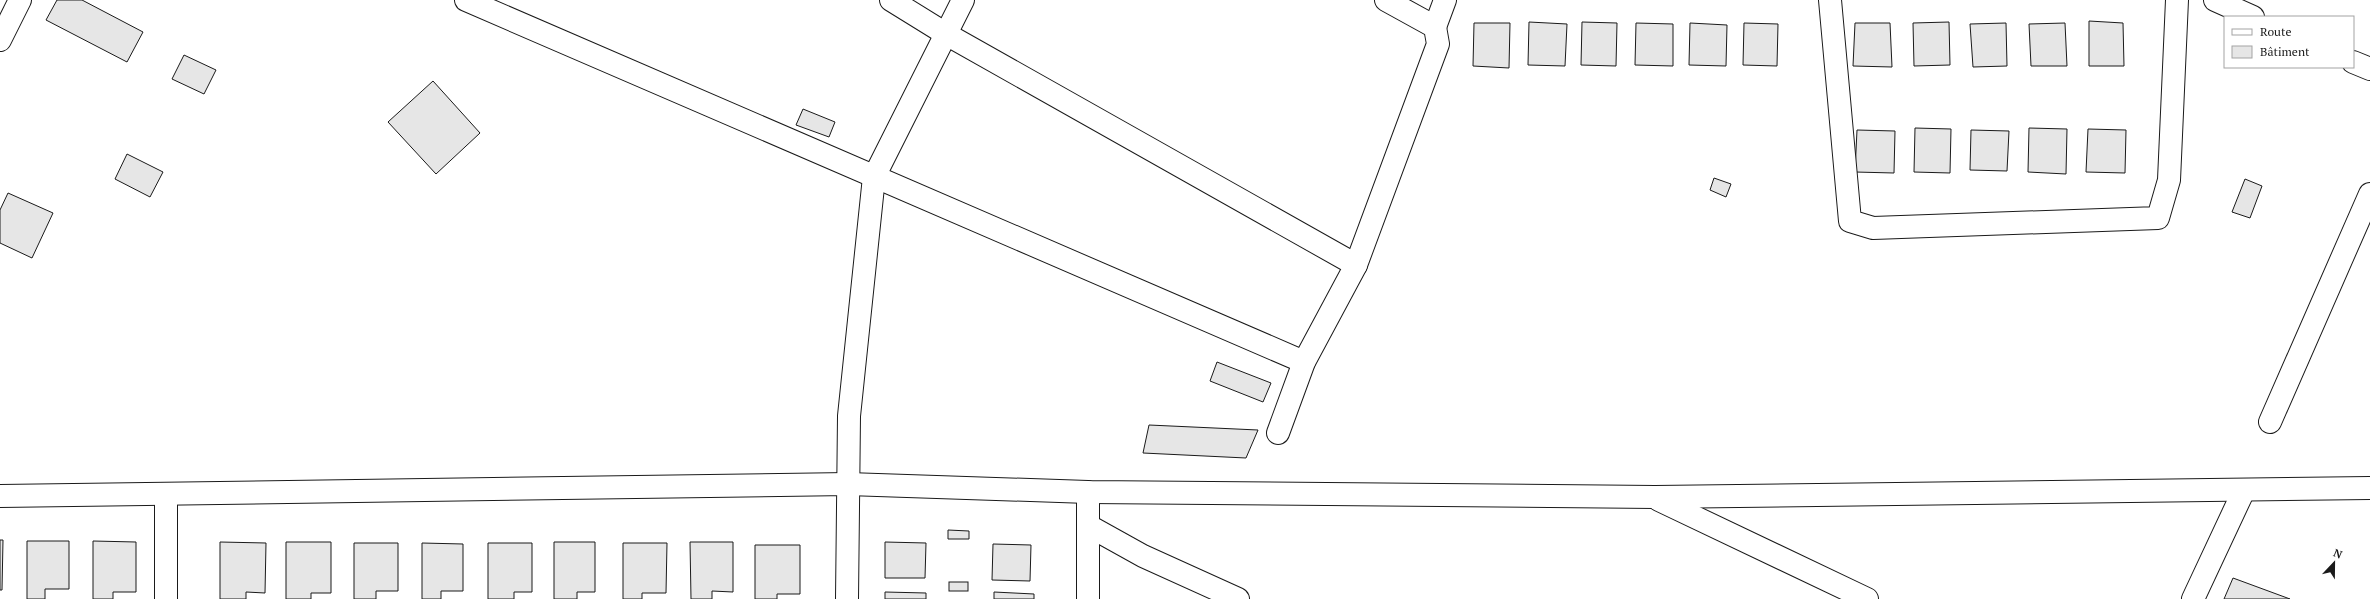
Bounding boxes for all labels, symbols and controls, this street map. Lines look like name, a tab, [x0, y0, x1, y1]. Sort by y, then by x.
legend	[2224, 16, 2354, 68]
text: Route	[2260, 24, 2291, 39]
text: Bâtiment	[2260, 44, 2310, 59]
north arrow	[2314, 543, 2354, 583]
text: N	[2331, 546, 2345, 562]

